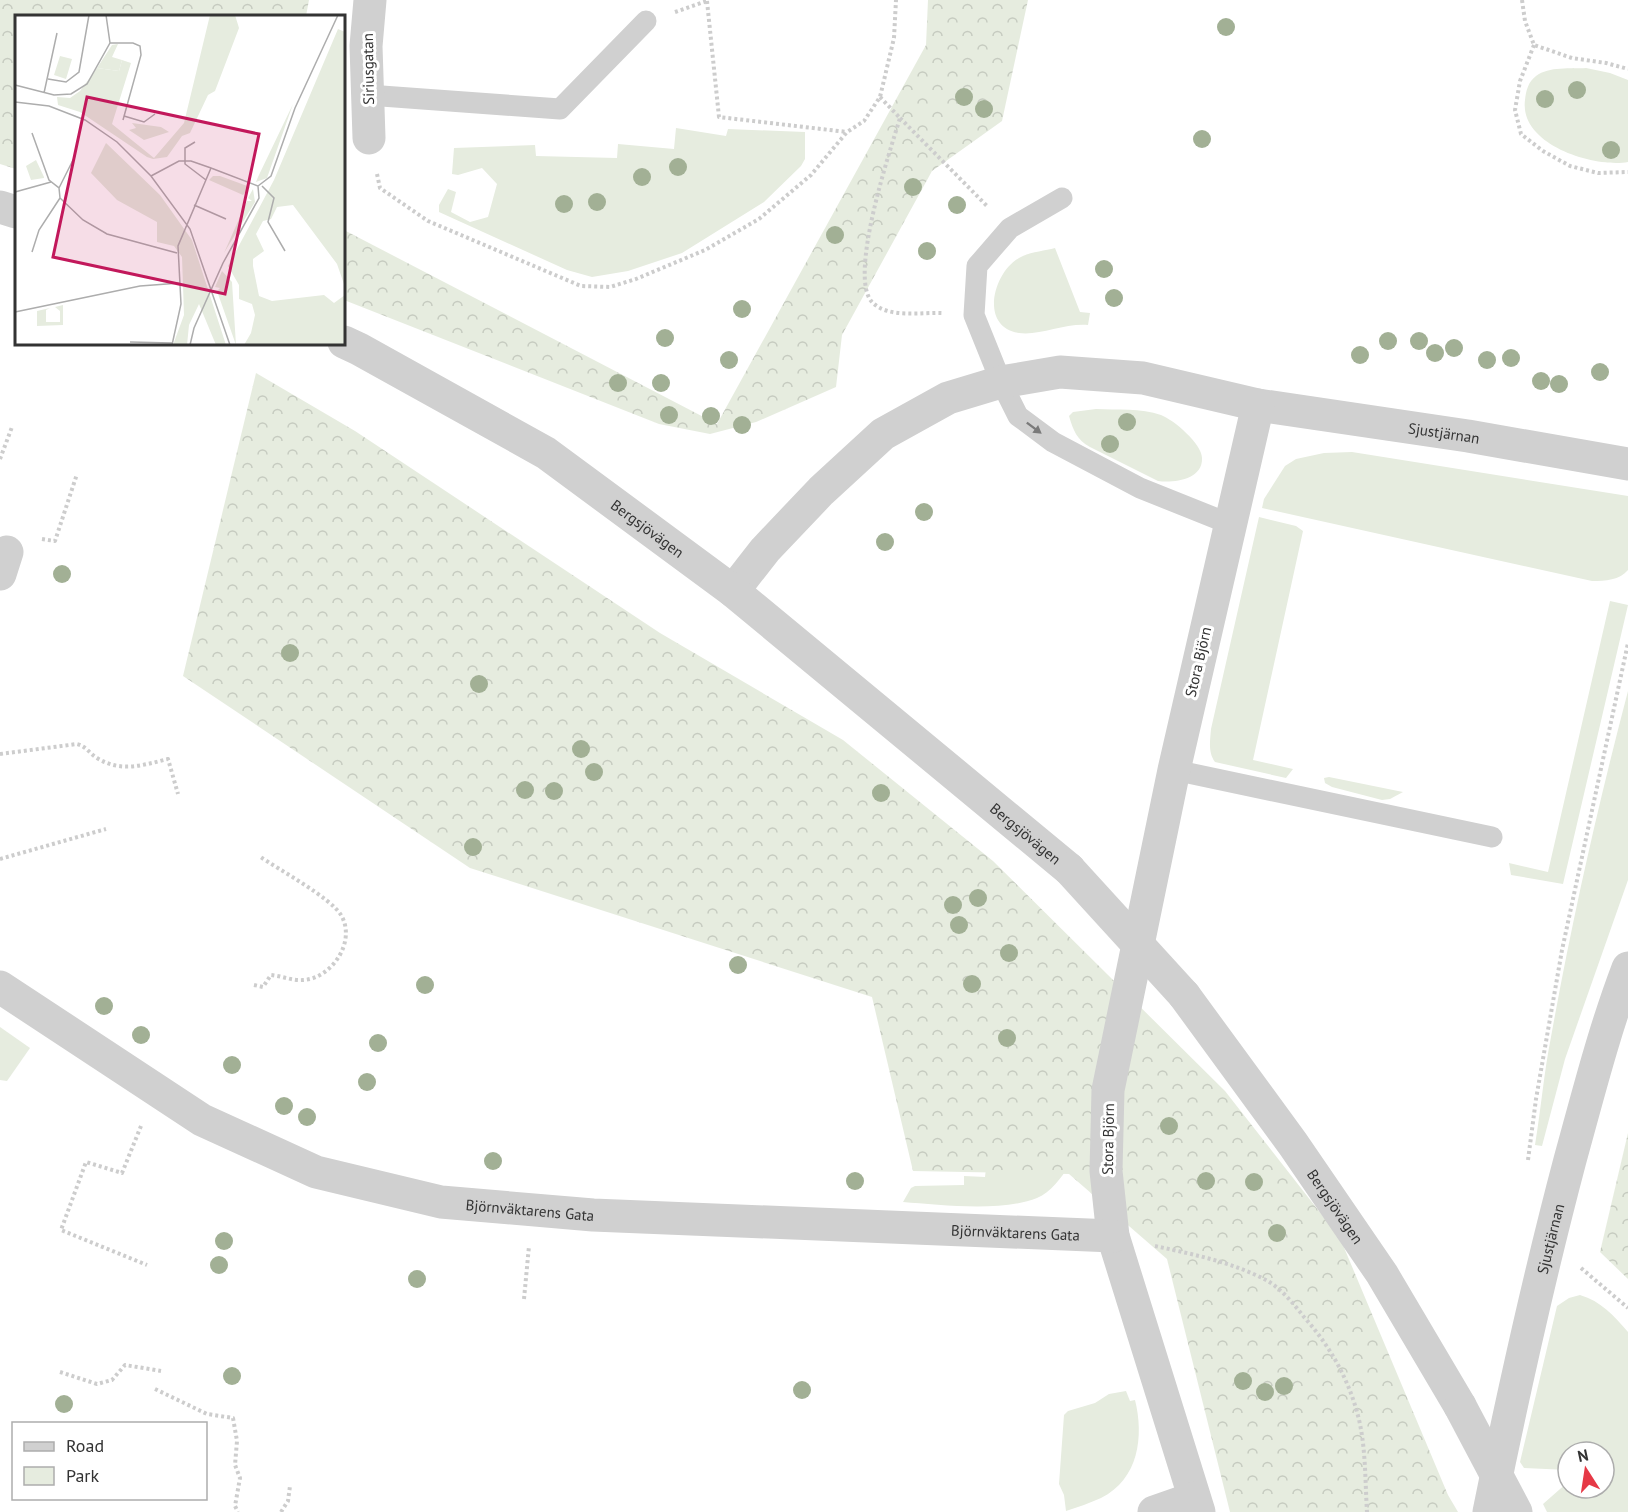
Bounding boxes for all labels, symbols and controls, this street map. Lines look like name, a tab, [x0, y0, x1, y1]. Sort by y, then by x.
inset map	[15, 15, 345, 345]
street label: Siriusgatan	[358, 33, 378, 105]
street label: Sjustjärnan	[1407, 418, 1481, 447]
one-way arrow	[1026, 422, 1042, 434]
street label: Bergsjövägen	[607, 495, 688, 561]
street label: Stora Björn	[1181, 625, 1215, 699]
street label: Bergsjövägen	[986, 798, 1065, 868]
street label: Stora Björn	[1098, 1103, 1118, 1175]
street label: Bergsjövägen	[1303, 1165, 1368, 1247]
street label: Björnväktarens Gata	[465, 1195, 595, 1225]
street label: Sjustjärnan	[1532, 1202, 1568, 1276]
street label: Björnväktarens Gata	[951, 1220, 1080, 1244]
legend	[12, 1422, 207, 1500]
text: Road	[66, 1434, 104, 1457]
north arrow	[1556, 1440, 1616, 1500]
text: N	[1576, 1444, 1590, 1466]
text: Park	[66, 1464, 99, 1487]

